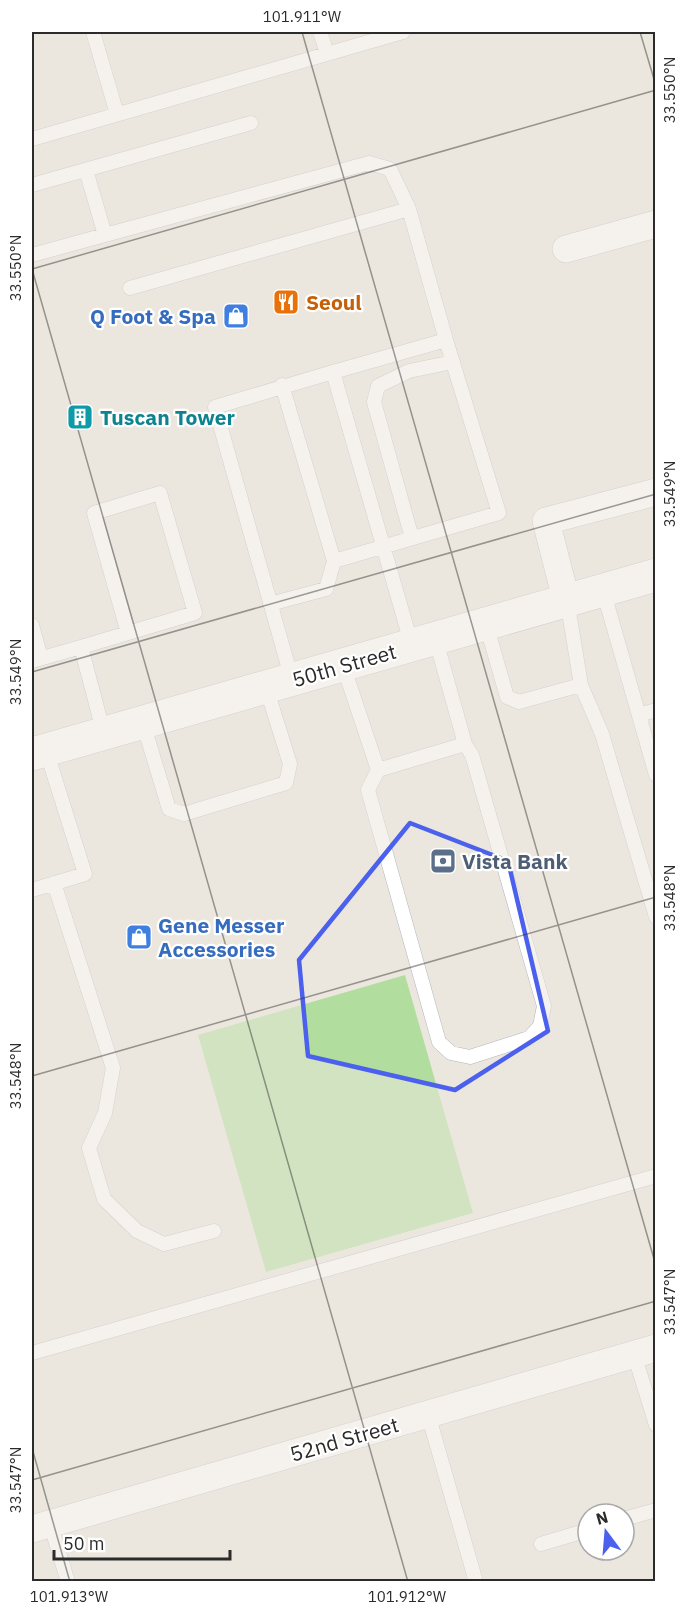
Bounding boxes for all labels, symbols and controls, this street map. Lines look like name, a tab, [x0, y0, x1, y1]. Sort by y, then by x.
text: 101.911°W	[263, 7, 342, 26]
text: 33.550°N	[660, 57, 679, 123]
text: 33.550°N	[6, 235, 25, 301]
restaurant icon: Seoul	[271, 287, 301, 317]
place label: Seoul	[306, 288, 362, 316]
shop icon: Q Foot & Spa	[221, 301, 251, 331]
place label: Q Foot & Spa	[90, 302, 216, 330]
building icon: Tuscan Tower	[65, 402, 95, 432]
place label: Tuscan Tower	[100, 403, 235, 431]
text: 33.549°N	[660, 461, 679, 527]
street label: 50th Street	[289, 637, 399, 693]
text: 33.549°N	[6, 639, 25, 705]
bank icon: Vista Bank	[428, 846, 458, 876]
place label: Vista Bank	[462, 847, 568, 875]
text: 33.548°N	[660, 865, 679, 931]
place label: Gene Messer Accessories	[158, 911, 285, 963]
shop icon: Gene Messer Accessories	[124, 922, 154, 952]
text: 33.548°N	[6, 1043, 25, 1109]
text: 33.547°N	[660, 1269, 679, 1335]
street label: 52nd Street	[286, 1410, 402, 1468]
text: 33.547°N	[6, 1447, 25, 1513]
north arrow	[576, 1502, 636, 1562]
text: N	[594, 1506, 610, 1529]
scale bar	[54, 1523, 230, 1561]
text: 50 m	[63, 1532, 105, 1555]
text: 101.913°W	[30, 1587, 109, 1606]
text: 101.912°W	[368, 1587, 447, 1606]

